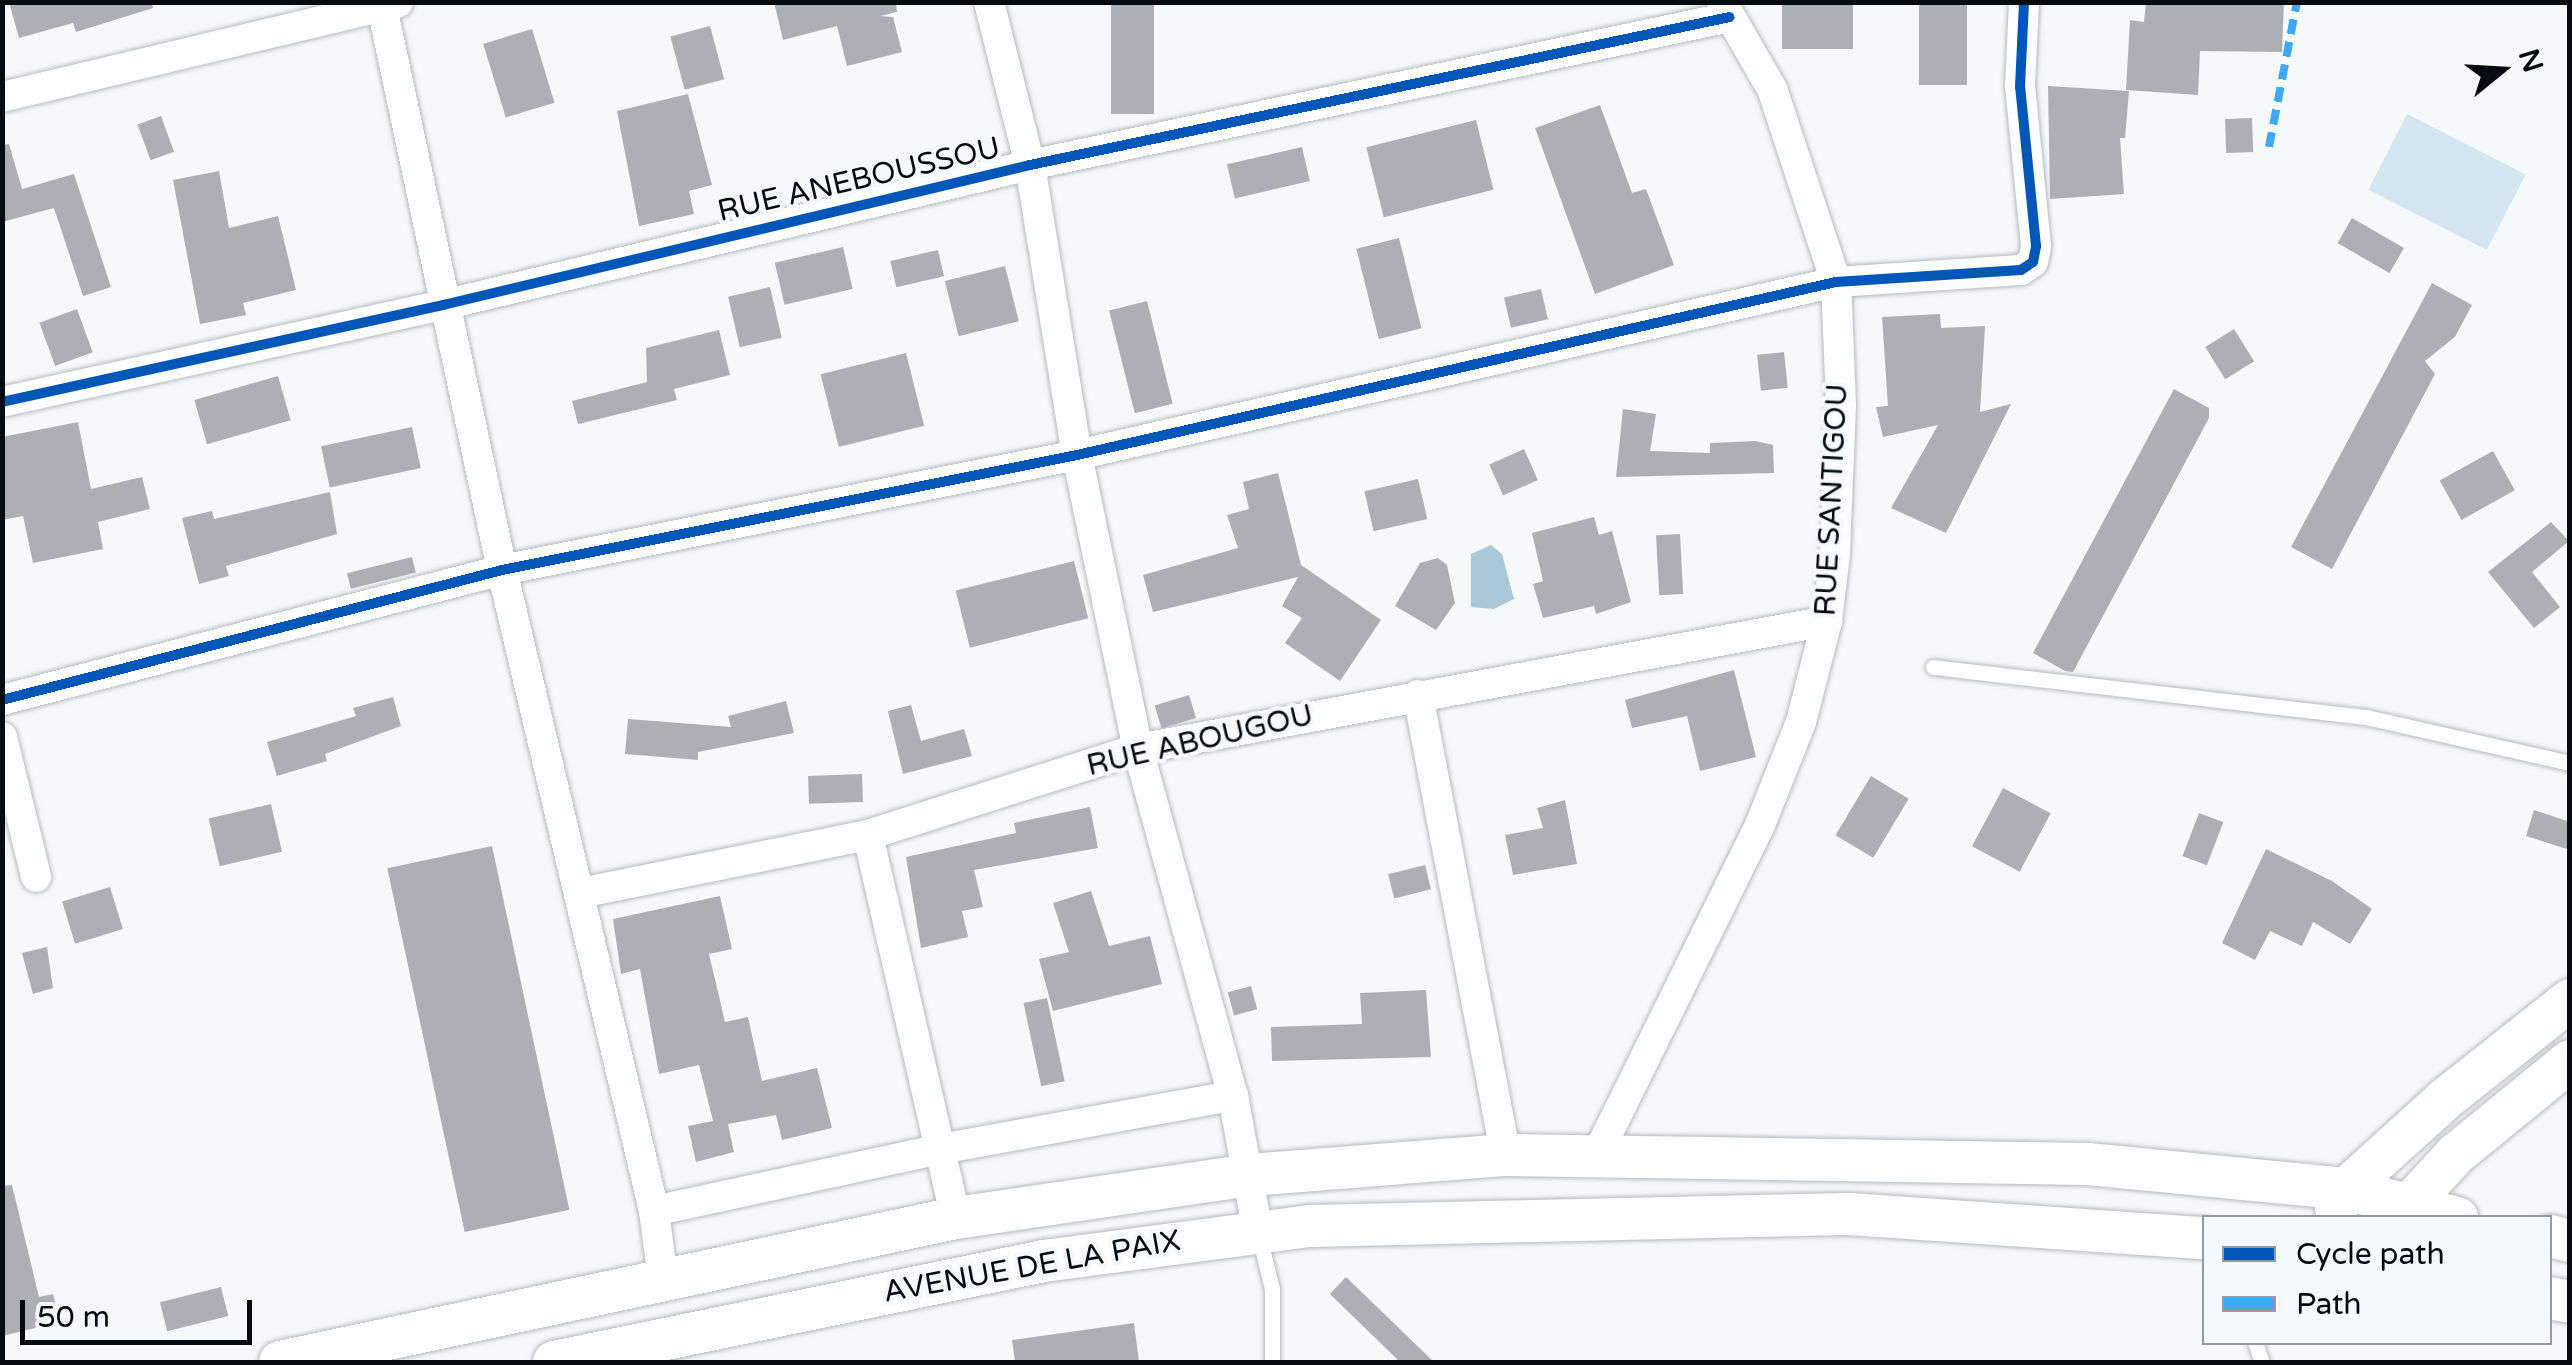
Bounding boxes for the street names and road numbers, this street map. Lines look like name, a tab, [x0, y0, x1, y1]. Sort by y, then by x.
street label: RUE ANEBOUSSOU	[714, 130, 1004, 230]
street label: RUE SANTIGOU	[1808, 383, 1856, 617]
street label: RUE ABOUGOU	[1083, 697, 1317, 785]
street label: AVENUE DE LA PAIX	[881, 1223, 1183, 1311]

